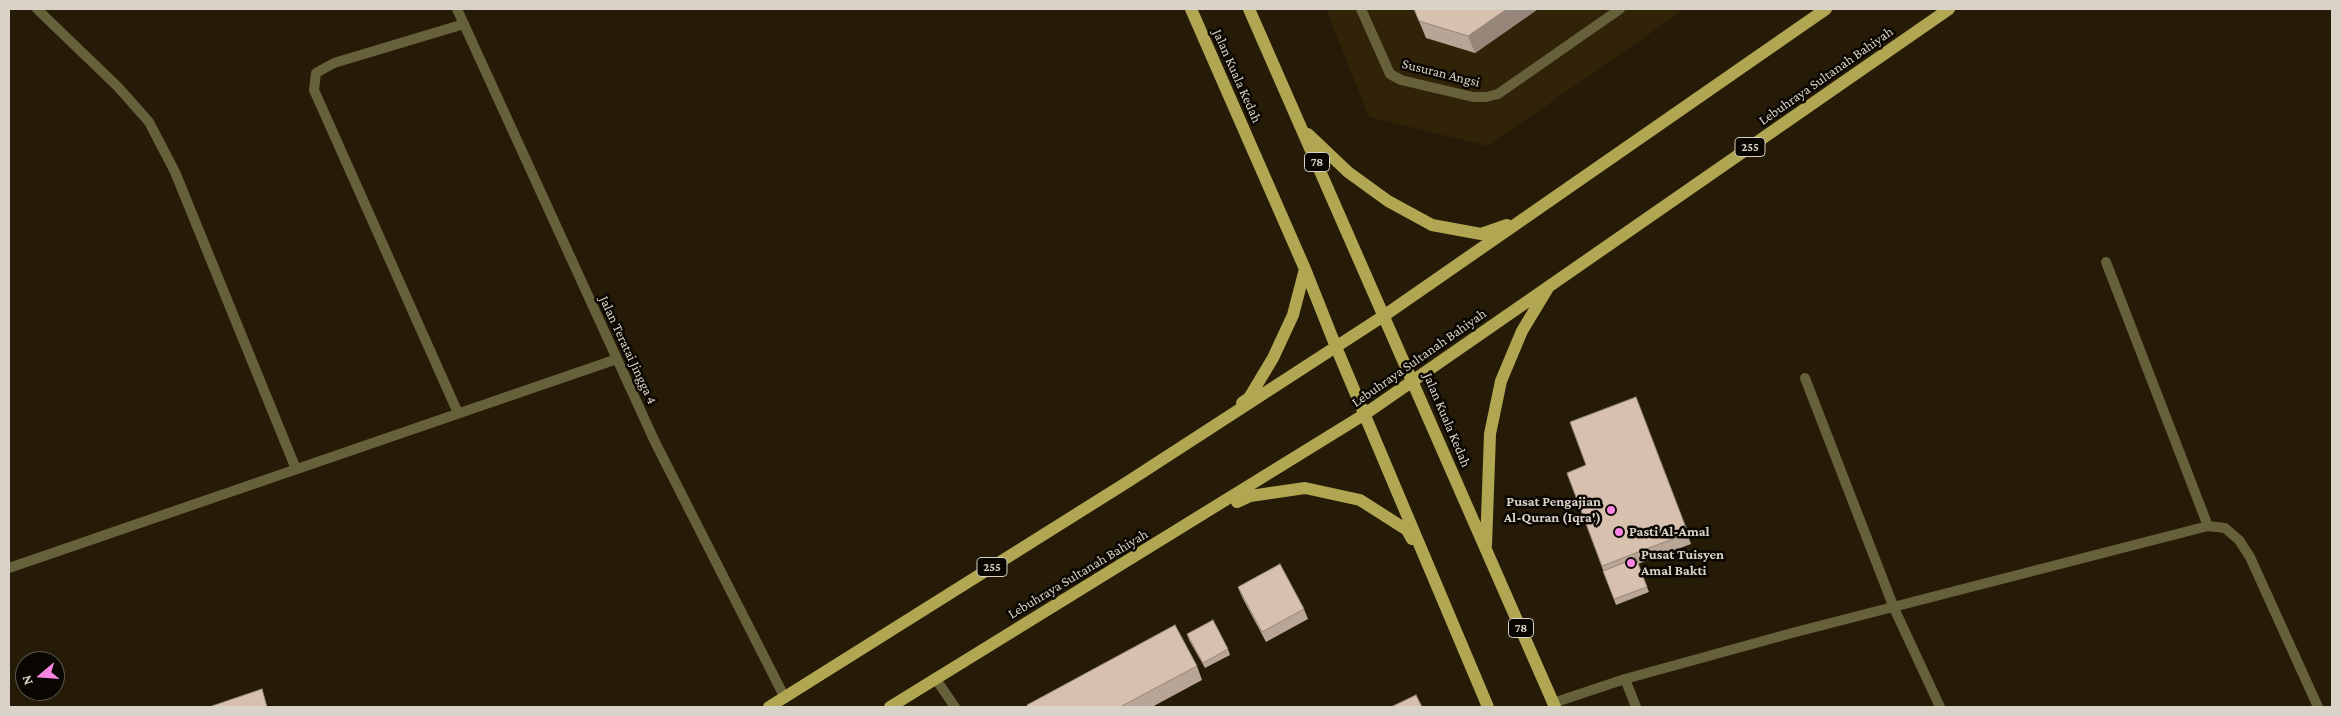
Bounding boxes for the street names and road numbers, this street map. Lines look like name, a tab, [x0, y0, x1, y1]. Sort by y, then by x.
street label: Lebuhraya Sultanah Bahiyah	[1756, 23, 1896, 129]
street label: Jalan Kuala Kedah	[1209, 27, 1265, 125]
street label: Susuran Angsi	[1400, 55, 1482, 91]
road number: 255	[1735, 138, 1765, 156]
road number: 78	[1304, 152, 1330, 172]
street label: Jalan Teratai Jingga 4	[595, 293, 661, 407]
street label: Lebuhraya Sultanah Bahiyah	[1349, 305, 1489, 411]
street label: Jalan Kuala Kedah	[1420, 370, 1474, 470]
street label: Lebuhraya Sultanah Bahiyah	[1005, 526, 1151, 622]
road number: 255	[977, 558, 1007, 576]
road number: 78	[1508, 618, 1534, 638]

